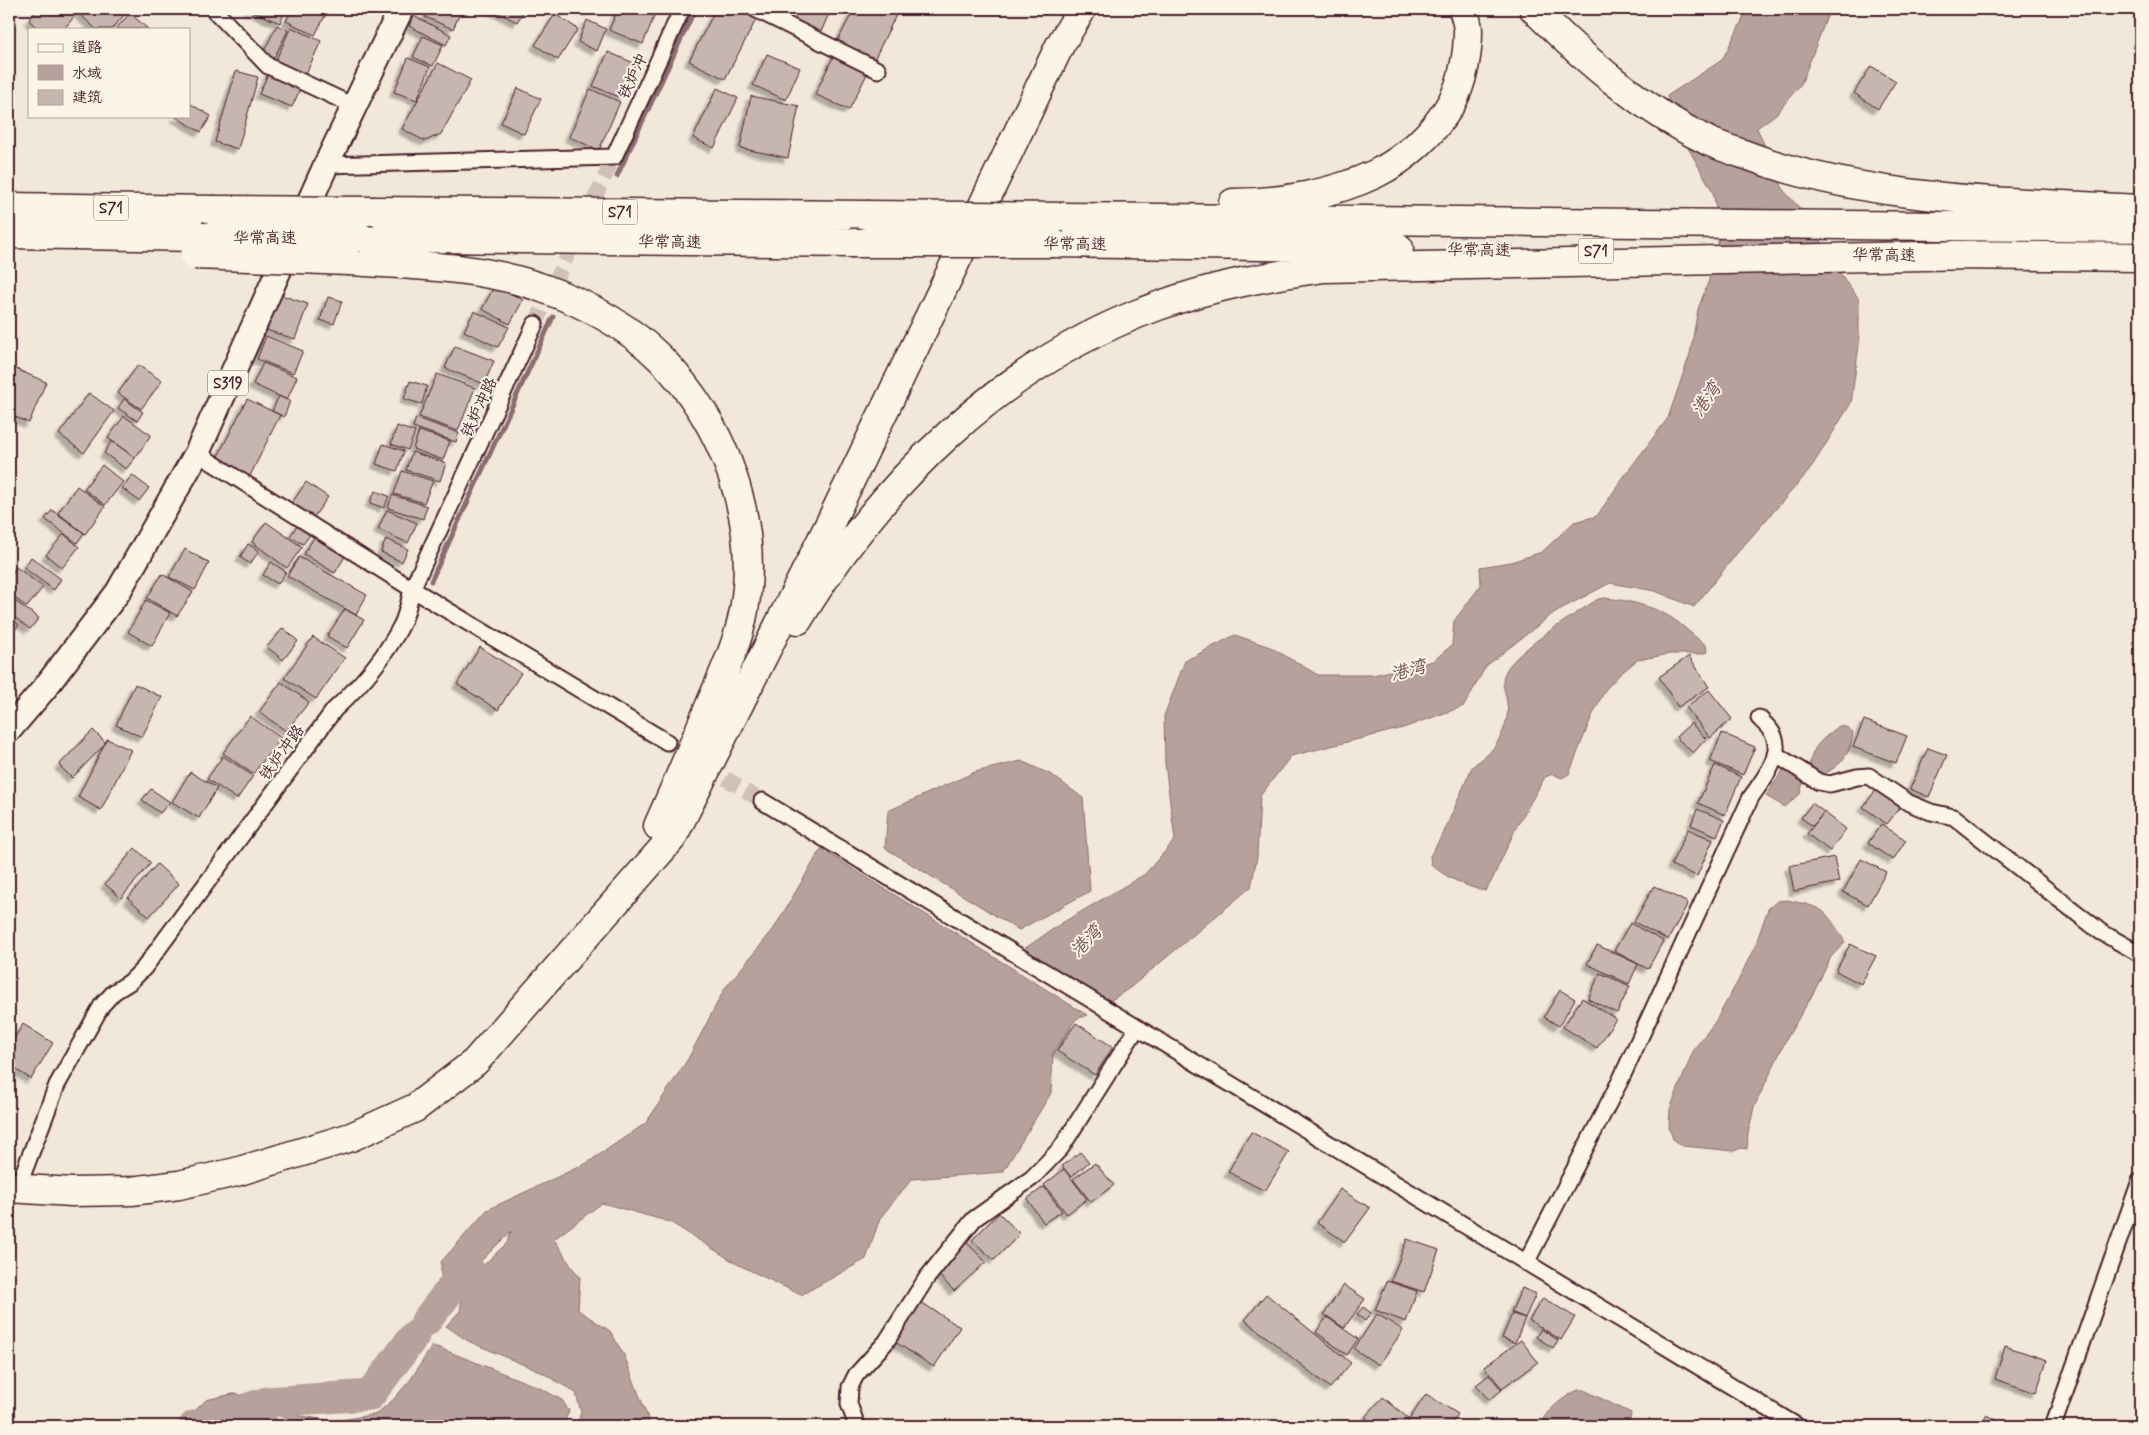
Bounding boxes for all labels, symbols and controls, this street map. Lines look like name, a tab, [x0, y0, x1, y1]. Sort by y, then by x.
legend	[28, 28, 190, 118]
text: 道路	[72, 38, 102, 58]
street label: 铁炉冲	[614, 50, 653, 103]
text: 水域	[72, 64, 102, 84]
text: 建筑	[72, 88, 102, 108]
road number: S71	[94, 196, 128, 220]
road number: S71	[602, 200, 638, 224]
street label: 华常高速	[233, 228, 297, 249]
street label: 华常高速	[638, 231, 702, 254]
street label: 华常高速	[1043, 233, 1107, 256]
road number: S71	[1578, 238, 1614, 264]
street label: 华常高速	[1447, 239, 1511, 262]
street label: 华常高速	[1852, 244, 1916, 267]
road number: S319	[208, 370, 248, 396]
street label: 铁炉冲路	[456, 374, 502, 441]
water label: 港湾	[1687, 376, 1728, 421]
water label: 港湾	[1388, 654, 1431, 687]
street label: 铁炉冲路	[255, 721, 310, 785]
water label: 港湾	[1066, 919, 1109, 963]

